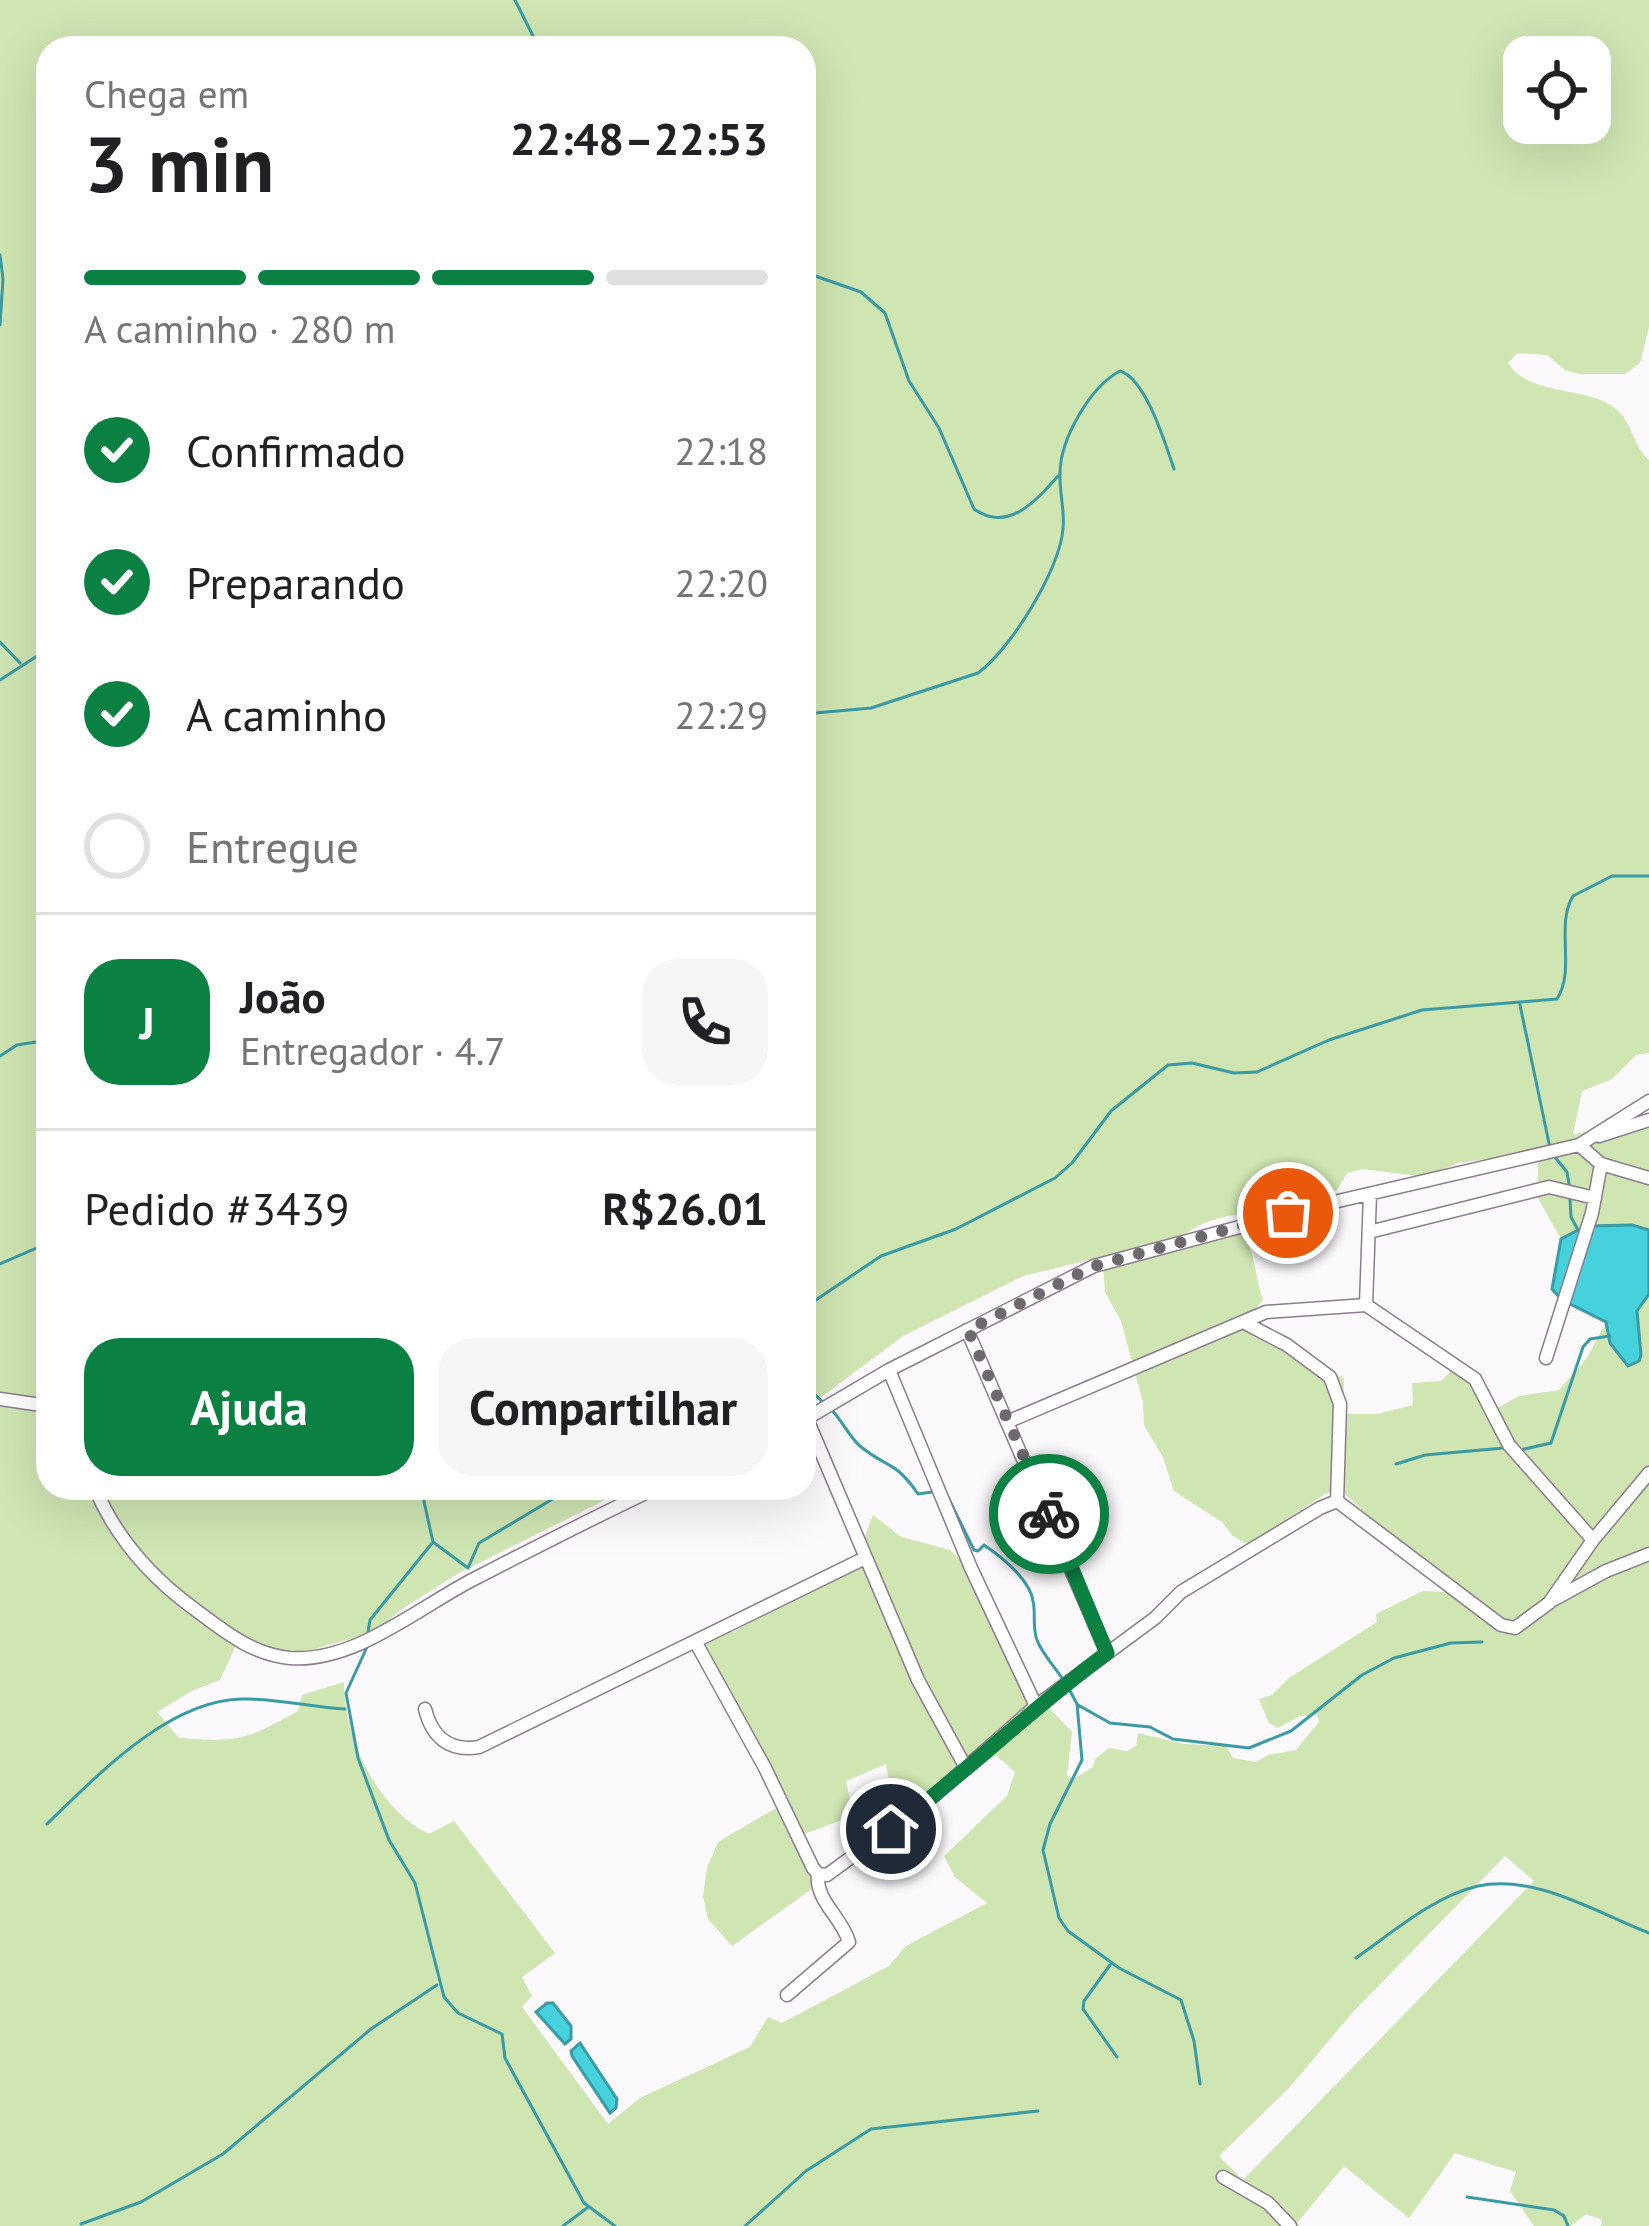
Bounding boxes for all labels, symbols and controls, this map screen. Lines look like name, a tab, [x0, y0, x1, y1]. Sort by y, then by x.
map controls	[1503, 36, 1611, 144]
button: locate	[1503, 36, 1611, 144]
text: Chega em	[84, 68, 249, 119]
text: 22:48–22:53	[510, 109, 768, 167]
text: 3 min	[84, 113, 274, 214]
text: A caminho · 280 m	[84, 303, 395, 354]
icon: check	[84, 417, 150, 483]
text: Confirmado	[186, 421, 406, 479]
text: 22:18	[674, 425, 768, 476]
icon: check	[84, 549, 150, 615]
text: Preparando	[186, 553, 405, 611]
text: 22:20	[674, 557, 768, 608]
icon: check	[84, 681, 150, 747]
text: A caminho	[186, 685, 387, 743]
text: 22:29	[674, 689, 768, 740]
text: Entregue	[186, 817, 359, 875]
button: phone	[642, 959, 768, 1085]
text: João	[240, 967, 326, 1025]
text: J	[139, 993, 155, 1051]
text: Entregador · 4.7	[240, 1025, 506, 1076]
pin	[1237, 1162, 1339, 1264]
text: Pedido #3439	[84, 1179, 350, 1237]
text: R$26.01	[602, 1179, 768, 1237]
icon: bag	[1255, 1180, 1321, 1246]
button: Ajuda	[84, 1338, 414, 1476]
button: Compartilhar	[438, 1338, 768, 1476]
courier	[989, 1454, 1109, 1574]
icon: bike	[1016, 1481, 1082, 1547]
pin	[840, 1778, 942, 1880]
icon: home	[858, 1796, 924, 1862]

